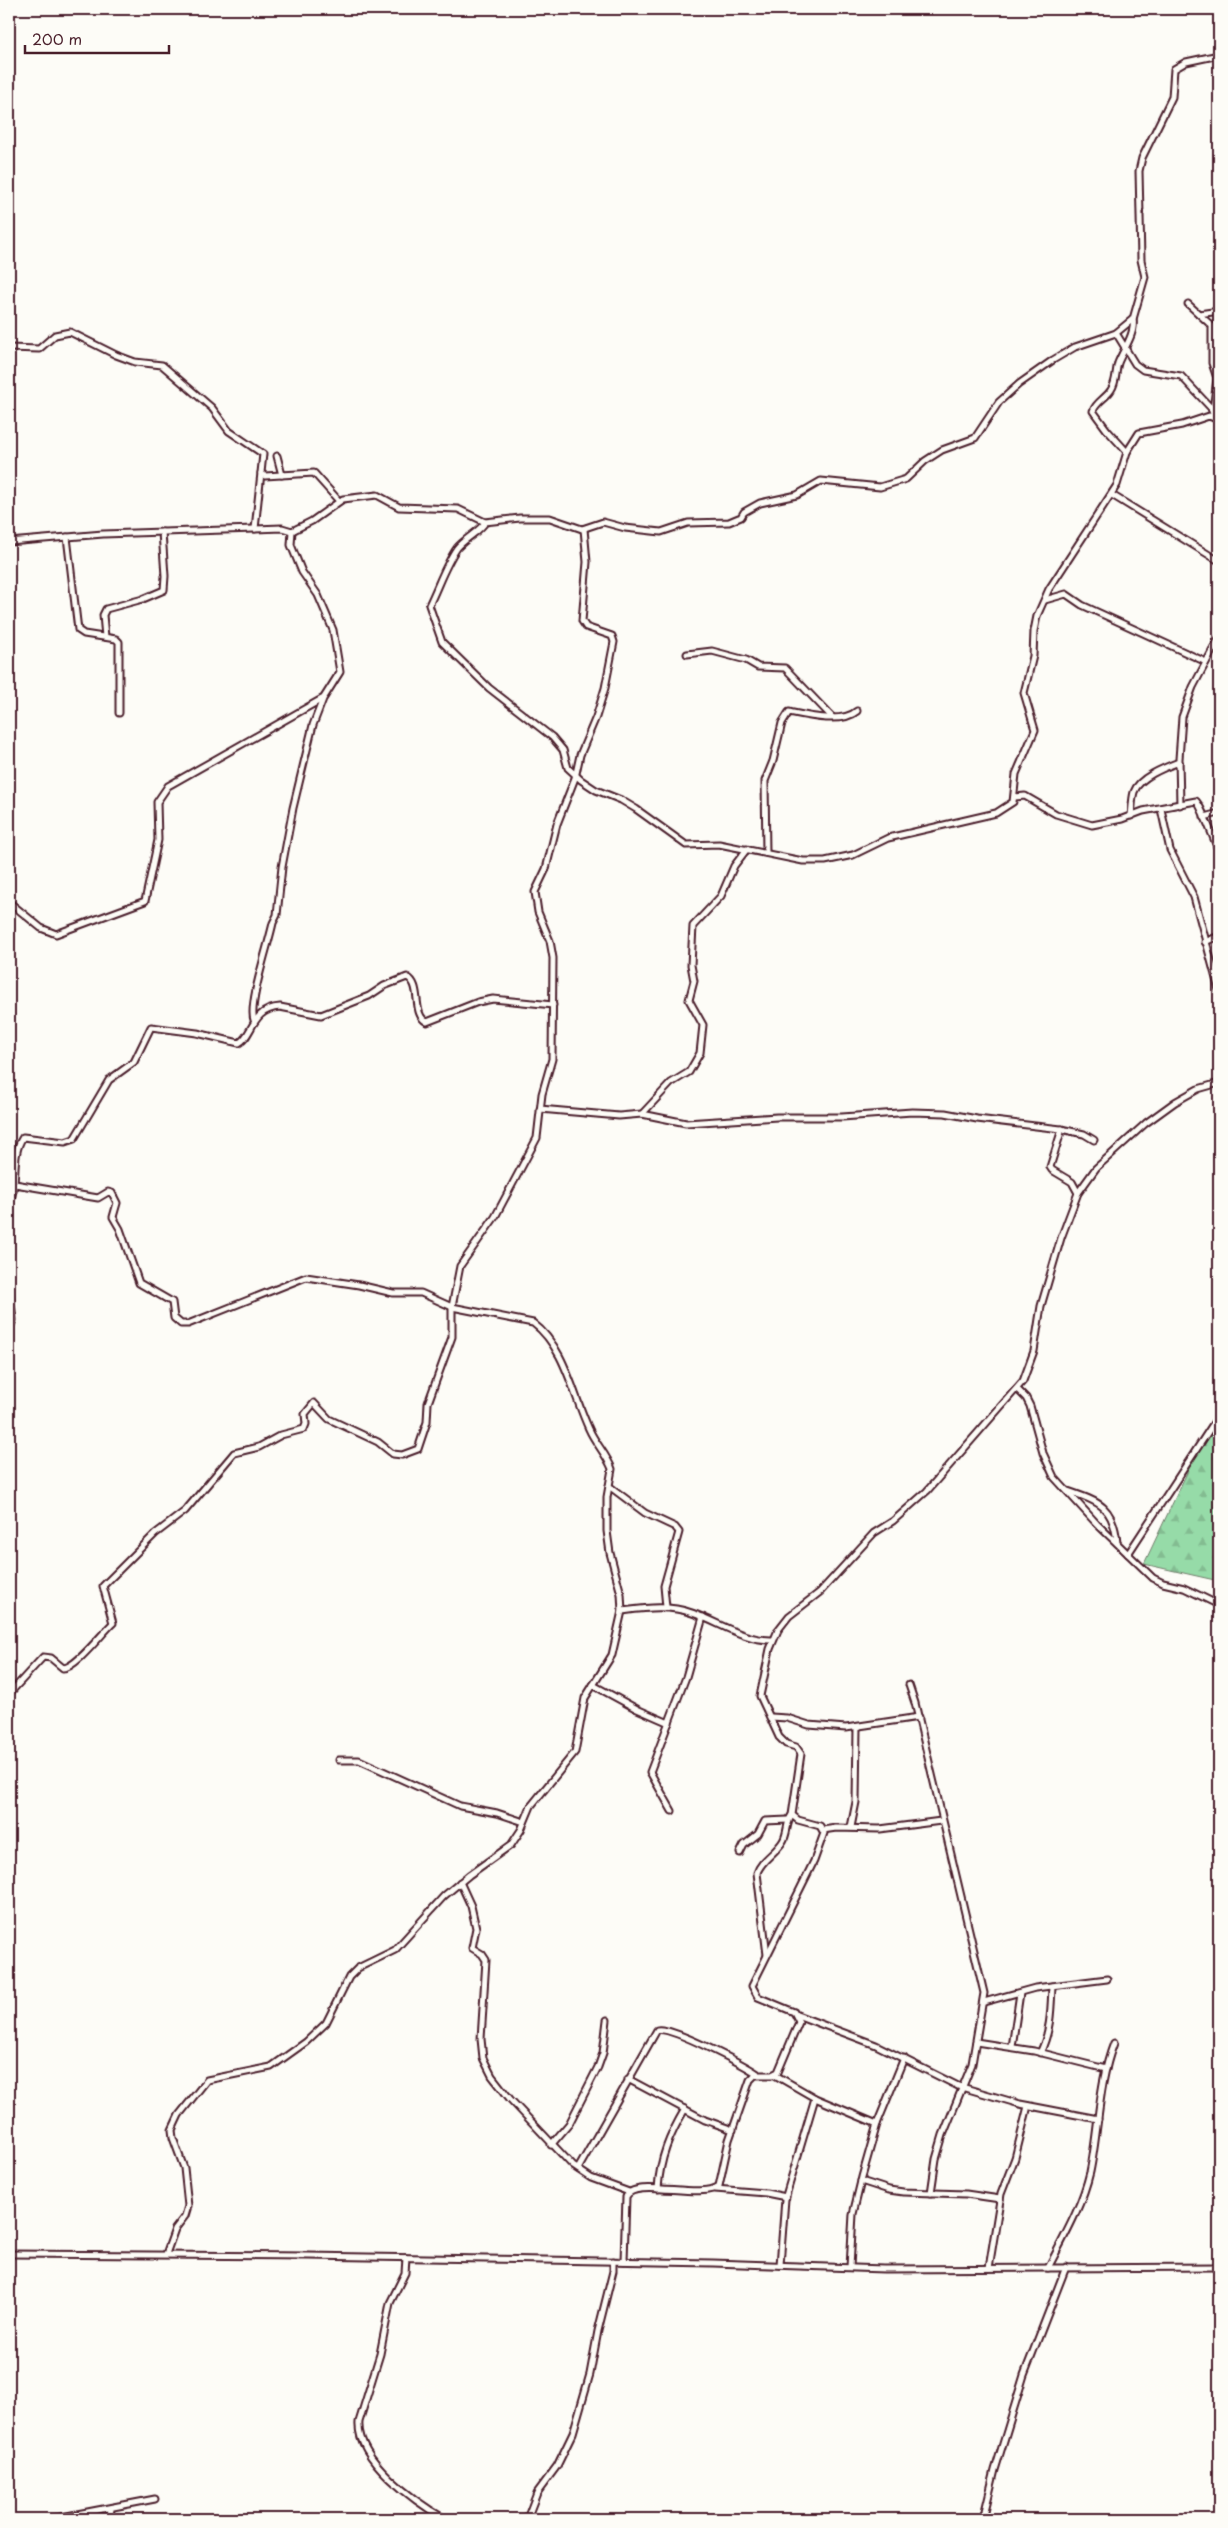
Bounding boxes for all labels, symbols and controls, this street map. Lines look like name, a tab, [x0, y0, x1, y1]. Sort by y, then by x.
scale bar	[25, 22, 169, 54]
text: 200 m	[32, 27, 82, 50]

